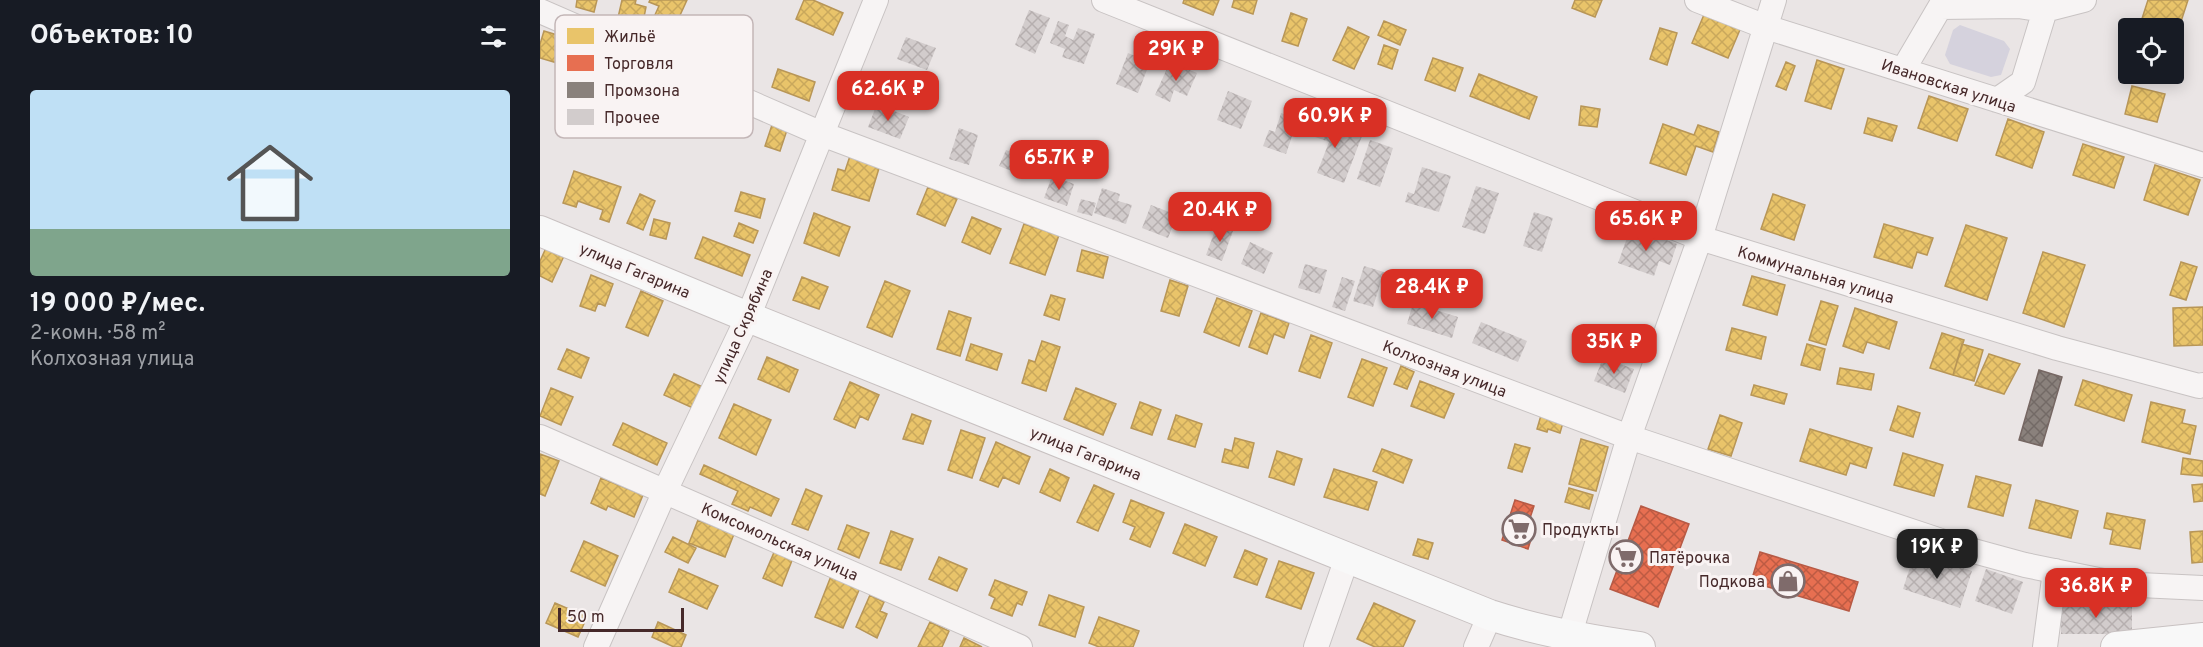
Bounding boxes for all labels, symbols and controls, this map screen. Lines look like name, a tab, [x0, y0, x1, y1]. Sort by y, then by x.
legend	[555, 15, 753, 138]
map controls	[2118, 18, 2184, 84]
button: locate	[2118, 18, 2184, 84]
text: Объектов: 10	[30, 20, 194, 53]
icon: filters	[477, 20, 510, 53]
text: Жильё	[604, 28, 656, 48]
pin: 29K ₽	[1134, 31, 1218, 82]
text: 29K ₽	[1148, 37, 1204, 63]
text: Торговля	[604, 55, 674, 75]
street label: Ивановская улица	[1878, 56, 2018, 118]
pin: 62.6K ₽	[833, 71, 943, 122]
text: 62.6K ₽	[851, 77, 925, 103]
text: Промзона	[604, 82, 680, 102]
pin: 60.9K ₽	[1280, 98, 1390, 149]
text: 60.9K ₽	[1298, 104, 1372, 130]
text: Прочее	[604, 109, 660, 129]
icon: home	[216, 129, 324, 237]
pin: 65.7K ₽	[1004, 140, 1114, 191]
text: 65.7K ₽	[1024, 146, 1094, 172]
pin: 20.4K ₽	[1165, 192, 1275, 243]
text: 20.4K ₽	[1182, 198, 1258, 224]
pin: 65.6K ₽	[1591, 201, 1701, 252]
text: 65.6K ₽	[1609, 207, 1683, 233]
street label: улица Гагарина	[576, 240, 693, 304]
street label: Коммунальная улица	[1735, 243, 1896, 309]
street label: улица Скрябина	[709, 266, 778, 387]
pin: 28.4K ₽	[1377, 269, 1487, 320]
text: 28.4K ₽	[1395, 275, 1469, 301]
text: 19 000 ₽/мес.	[30, 288, 205, 321]
text: 2-комн. · 58 m²	[30, 321, 165, 347]
pin: 35K ₽	[1572, 324, 1656, 375]
text: 35K ₽	[1586, 330, 1642, 356]
street label: Колхозная улица	[1379, 337, 1509, 403]
text: Колхозная улица	[30, 347, 194, 373]
street label: улица Гагарина	[1027, 423, 1144, 486]
street label: Комсомольская улица	[698, 499, 861, 586]
supermarket icon: Продукты	[1501, 511, 1537, 547]
place label: Продукты	[1542, 521, 1619, 541]
pin: 19K ₽	[1895, 529, 1979, 580]
text: 19K ₽	[1911, 535, 1963, 561]
supermarket icon: Пятёрочка	[1608, 539, 1644, 575]
place label: Пятёрочка	[1649, 549, 1730, 569]
shop icon: Подкова	[1770, 563, 1806, 599]
pin: 36.8K ₽	[2041, 568, 2151, 619]
place label: Подкова	[1699, 573, 1765, 593]
text: 36.8K ₽	[2059, 574, 2133, 600]
scale bar	[558, 605, 684, 632]
text: 50 m	[567, 608, 605, 628]

